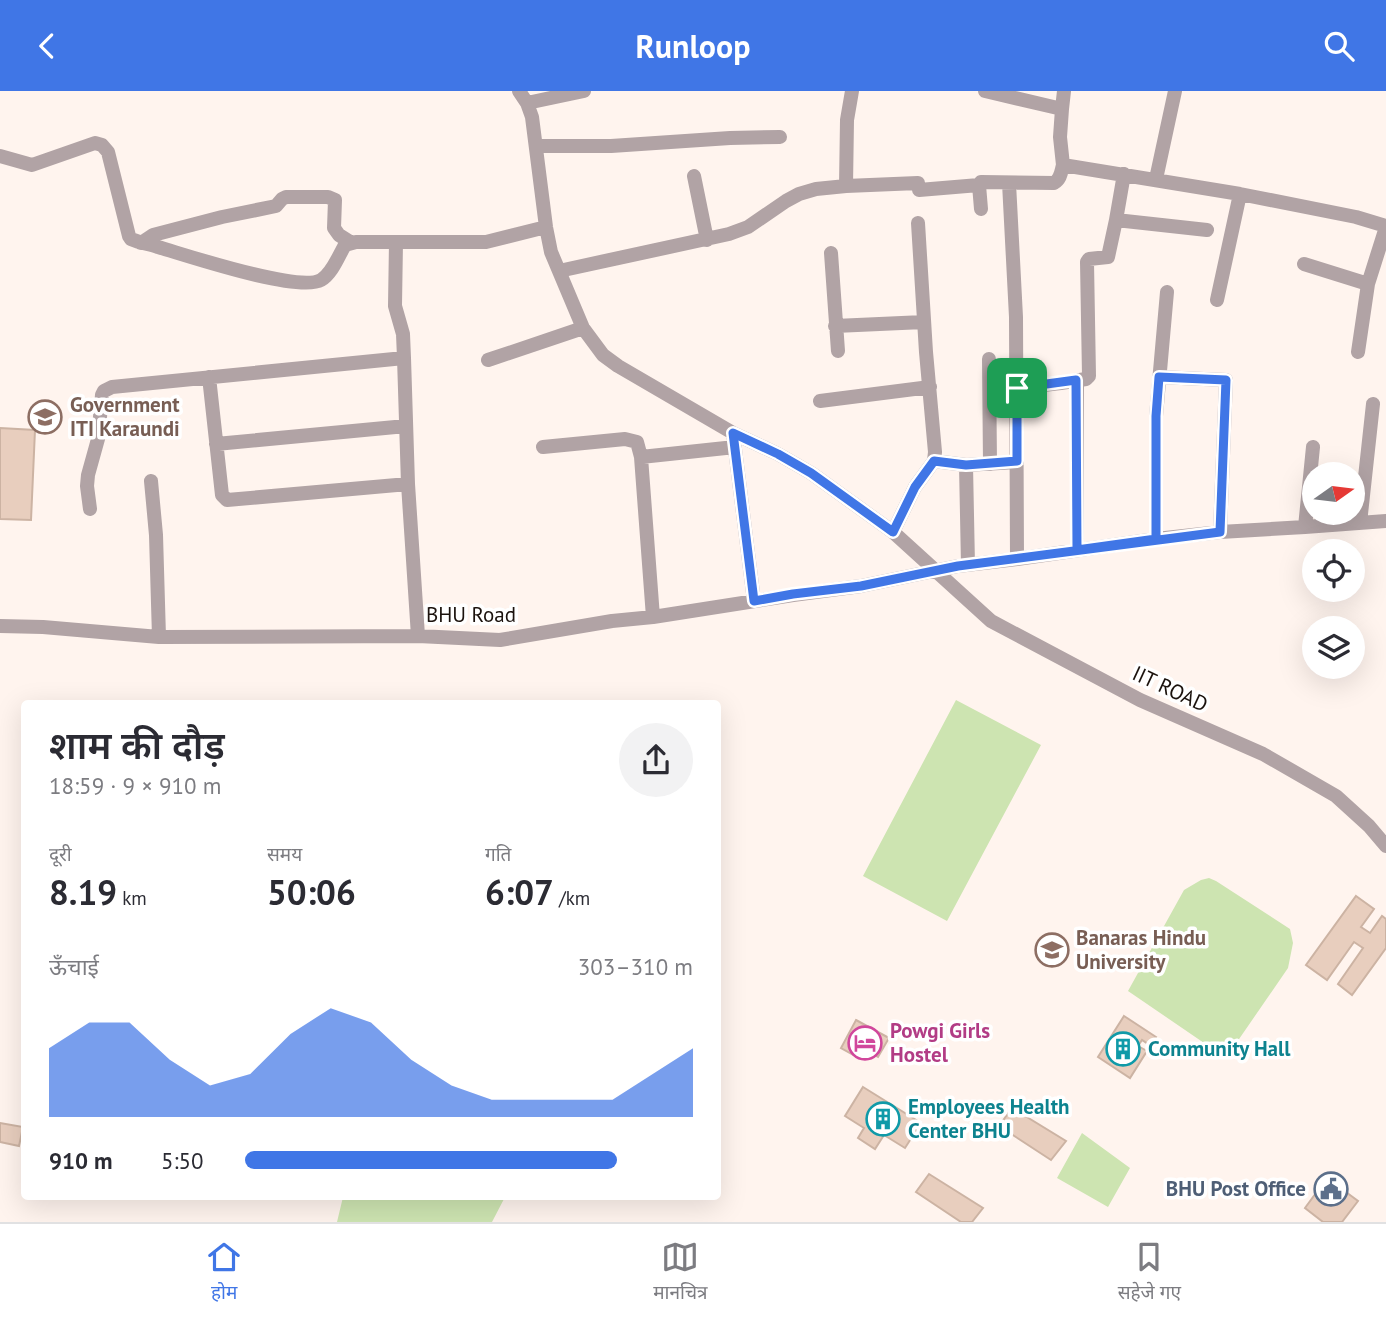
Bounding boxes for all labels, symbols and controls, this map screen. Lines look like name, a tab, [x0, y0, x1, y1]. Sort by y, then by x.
text: Runloop	[636, 25, 750, 67]
icon: back	[28, 27, 66, 65]
icon: search	[1320, 27, 1358, 65]
pin	[987, 358, 1047, 418]
icon: arrive	[998, 369, 1036, 407]
place label: Government ITI Karaundi	[70, 391, 180, 442]
school or university icon: Government ITI Karaundi	[26, 398, 64, 436]
north arrow	[1302, 462, 1365, 525]
map controls	[1302, 462, 1365, 679]
button: locate	[1302, 539, 1365, 602]
street label: BHU Road	[426, 601, 516, 628]
button: layers	[1302, 616, 1365, 679]
street label: IIT ROAD	[1128, 659, 1212, 718]
text: शाम की दौड़	[49, 720, 225, 769]
button: share	[619, 723, 693, 797]
text: 18:59 · 9 × 910 m	[49, 771, 221, 800]
text: दूरी	[49, 842, 72, 866]
text: समय	[267, 842, 302, 866]
text: गति	[485, 842, 511, 866]
text: 8.19	[49, 869, 117, 915]
text: 50:06	[267, 869, 356, 915]
text: 6:07	[485, 869, 554, 915]
text: km	[117, 886, 147, 910]
text: /km	[554, 886, 590, 910]
place label: Banaras Hindu University	[1076, 924, 1206, 975]
school or university icon: Banaras Hindu University	[1033, 931, 1071, 969]
text: ऊँचाई	[49, 952, 99, 981]
text: 303–310 m	[578, 952, 693, 981]
place label: Powgi Girls Hostel	[890, 1017, 990, 1068]
hotel icon: Powgi Girls Hostel	[846, 1024, 884, 1062]
building icon: Community Hall	[1104, 1030, 1142, 1068]
place label: Community Hall	[1148, 1035, 1291, 1062]
place label: Employees Health Center BHU	[908, 1093, 1069, 1144]
building icon: Employees Health Center BHU	[864, 1100, 902, 1138]
text: 910 m	[49, 1146, 112, 1175]
text: 5:50	[161, 1146, 204, 1175]
public building icon: BHU Post Office	[1312, 1170, 1350, 1208]
place label: BHU Post Office	[1166, 1175, 1306, 1202]
tab: होम	[205, 1238, 243, 1307]
tab: मानचित्र	[653, 1238, 708, 1307]
tab: सहेजे गए	[1118, 1238, 1181, 1307]

